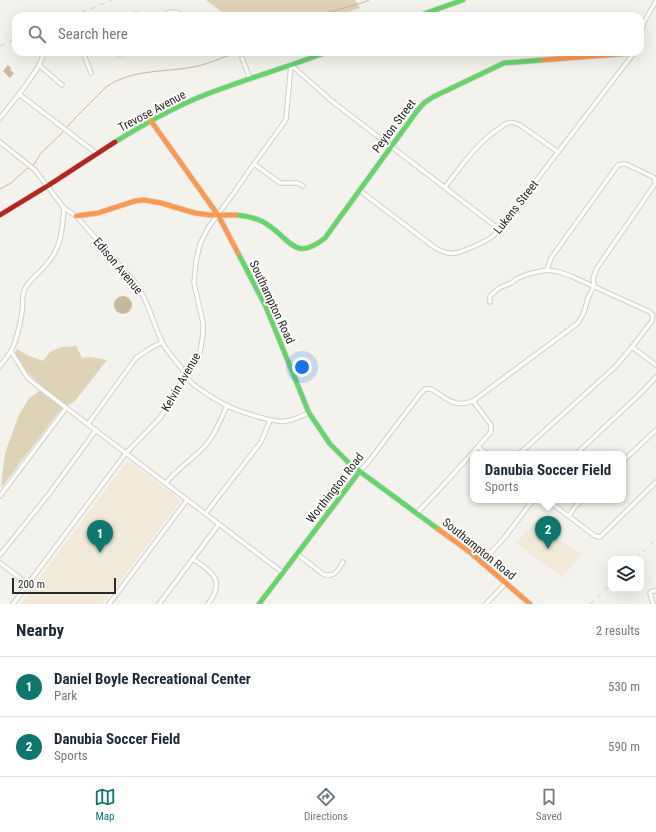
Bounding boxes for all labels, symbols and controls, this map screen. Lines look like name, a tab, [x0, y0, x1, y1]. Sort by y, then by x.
search box	[12, 12, 644, 56]
icon: search	[26, 23, 48, 45]
text: Search here	[58, 25, 128, 43]
street label: Trevose Avenue	[116, 87, 188, 135]
street label: Peyton Street	[369, 96, 419, 155]
street label: Lukens Street	[491, 177, 542, 237]
street label: Edison Avenue	[90, 235, 146, 297]
street label: Southampton Road	[247, 258, 297, 346]
street label: Kelvin Avenue	[158, 350, 204, 414]
your location	[292, 357, 312, 377]
street label: Worthington Road	[303, 450, 367, 526]
popup	[470, 451, 626, 503]
text: Danubia Soccer Field	[485, 461, 611, 479]
text: Sports	[485, 479, 519, 494]
street label: Southampton Road	[440, 515, 518, 583]
pin: 2	[535, 516, 561, 549]
pin: 1	[87, 520, 113, 553]
map controls	[608, 556, 644, 592]
button: layers	[608, 556, 644, 592]
scale bar	[12, 576, 116, 595]
text: 200 m	[18, 578, 45, 591]
text: Nearby	[16, 620, 64, 640]
text: 2 results	[596, 623, 640, 638]
text: Daniel Boyle Recreational Center	[54, 670, 251, 688]
text: 1	[26, 679, 32, 694]
text: 530 m	[608, 679, 640, 694]
text: Park	[54, 688, 77, 703]
text: Danubia Soccer Field	[54, 730, 180, 748]
text: 2	[26, 739, 32, 754]
text: 590 m	[608, 739, 640, 754]
text: Sports	[54, 748, 88, 763]
tab: Map	[94, 786, 116, 823]
tab: Directions	[304, 786, 348, 823]
tab: Saved	[536, 786, 562, 823]

